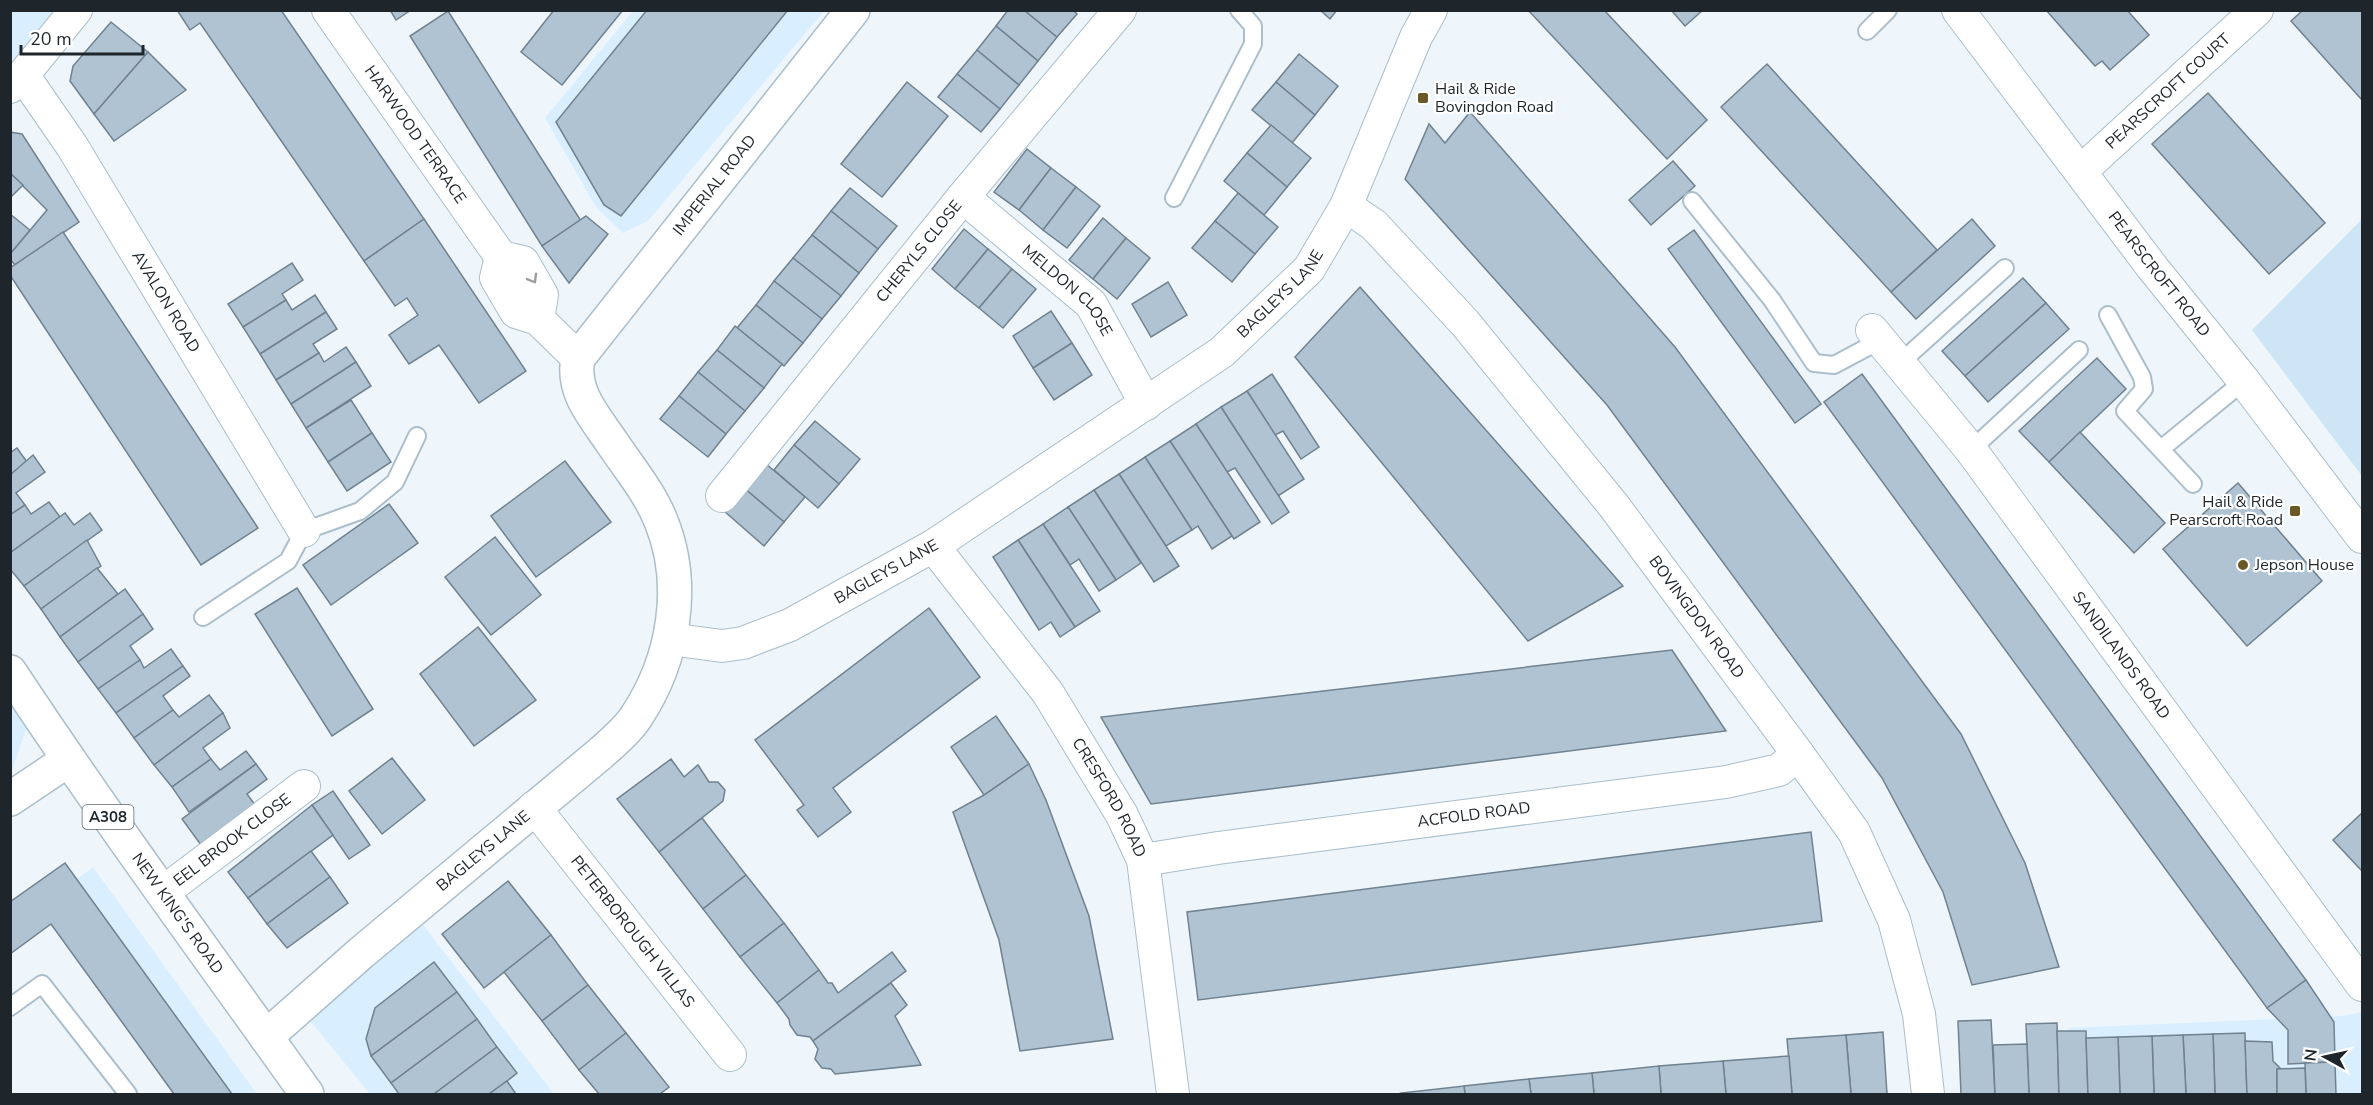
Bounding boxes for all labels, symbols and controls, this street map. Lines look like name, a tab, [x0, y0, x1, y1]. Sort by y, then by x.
scale bar	[21, 18, 142, 56]
text: 20 m	[30, 27, 72, 51]
street label: PEARSCROFT COURT	[2101, 28, 2236, 154]
street label: HARWOOD TERRACE	[359, 61, 471, 208]
place label: Hail & Ride Bovingdon Road	[1435, 78, 1554, 118]
marker: Hail & Ride Bovingdon Road	[1416, 91, 1430, 105]
street label: IMPERIAL ROAD	[668, 130, 761, 240]
street label: CHERYLS CLOSE	[871, 196, 967, 307]
street label: PEARSCROFT ROAD	[2103, 207, 2215, 342]
street label: MELDON CLOSE	[1017, 240, 1118, 340]
street label: BAGLEYS LANE	[1232, 246, 1329, 343]
street label: AVALON ROAD	[127, 247, 205, 357]
one-way arrow	[526, 273, 537, 283]
place label: Hail & Ride Pearscroft Road	[2169, 491, 2283, 531]
marker: Hail & Ride Pearscroft Road	[2288, 504, 2302, 518]
street label: BAGLEYS LANE	[830, 534, 942, 610]
street label: BOVINGDON ROAD	[1644, 551, 1749, 683]
place label: Jepson House	[2254, 554, 2354, 576]
marker: Jepson House	[2236, 558, 2250, 572]
street label: SANDILANDS ROAD	[2067, 587, 2175, 724]
street label: CRESFORD ROAD	[1067, 734, 1151, 861]
street label: EEL BROOK CLOSE	[169, 789, 296, 892]
street label: ACFOLD ROAD	[1416, 797, 1532, 833]
road number: A308	[82, 805, 134, 829]
street label: BAGLEYS LANE	[432, 805, 535, 897]
street label: NEW KING'S ROAD	[127, 849, 228, 979]
street label: PETERBOROUGH VILLAS	[566, 851, 700, 1013]
north arrow	[2295, 1027, 2355, 1087]
text: N	[2299, 1048, 2323, 1063]

